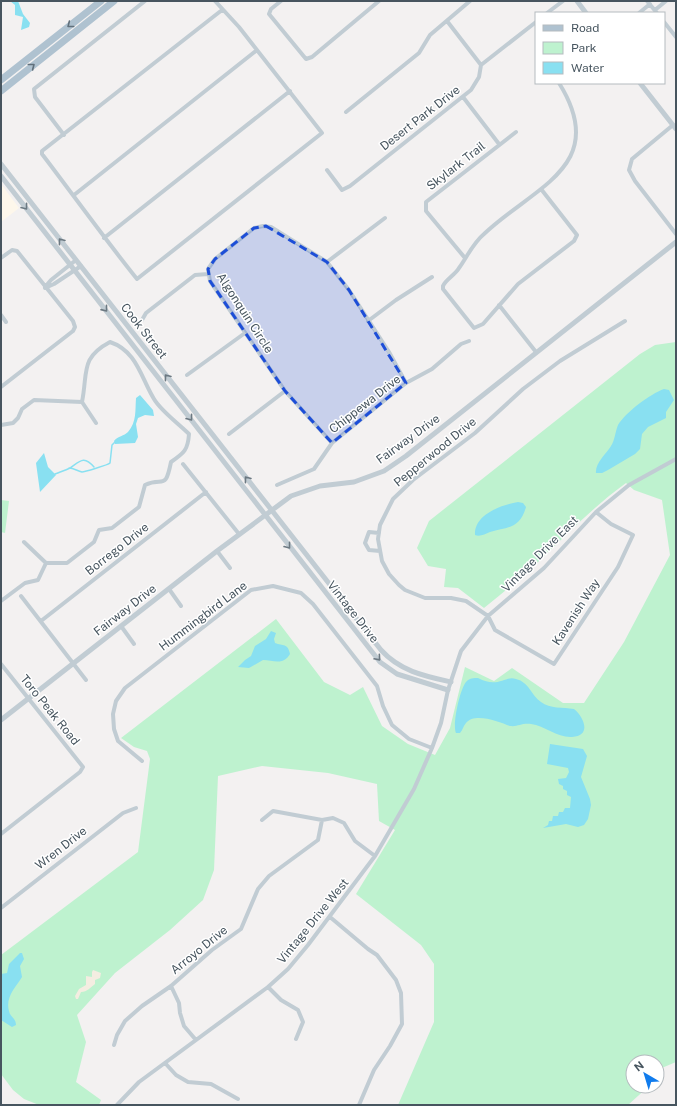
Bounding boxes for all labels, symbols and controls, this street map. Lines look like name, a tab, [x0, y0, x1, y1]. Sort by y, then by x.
legend	[535, 12, 665, 84]
one-way arrow	[68, 21, 75, 28]
text: Road	[571, 21, 599, 35]
text: Park	[571, 41, 597, 55]
text: Water	[571, 61, 605, 75]
one-way arrow	[27, 64, 34, 71]
street label: Desert Park Drive	[377, 82, 463, 153]
street label: Skylark Trail	[424, 139, 488, 193]
one-way arrow	[20, 203, 28, 210]
one-way arrow	[59, 239, 66, 246]
street label: Algonquin Circle	[214, 270, 276, 356]
street label: Cook Street	[118, 300, 170, 362]
one-way arrow	[101, 305, 108, 312]
street label: Chippewa Drive	[327, 372, 404, 436]
one-way arrow	[165, 374, 172, 381]
street label: Fairway Drive	[373, 411, 443, 467]
one-way arrow	[186, 414, 193, 421]
street label: Pepperwood Drive	[391, 414, 479, 489]
one-way arrow	[245, 477, 252, 484]
street label: Vintage Drive East	[499, 513, 581, 595]
street label: Borrego Drive	[83, 520, 152, 578]
one-way arrow	[284, 541, 291, 548]
street label: Kavenish Way	[549, 576, 603, 648]
street label: Hummingbird Lane	[156, 578, 250, 654]
street label: Vintage Drive	[324, 578, 382, 646]
street label: Fairway Drive	[91, 581, 159, 639]
one-way arrow	[373, 654, 380, 661]
street label: Toro Peak Road	[17, 672, 83, 748]
street label: Wren Drive	[33, 823, 90, 872]
street label: Vintage Drive West	[274, 875, 352, 966]
street label: Arroyo Drive	[168, 923, 230, 977]
north arrow	[625, 1054, 665, 1094]
text: N	[632, 1059, 646, 1073]

